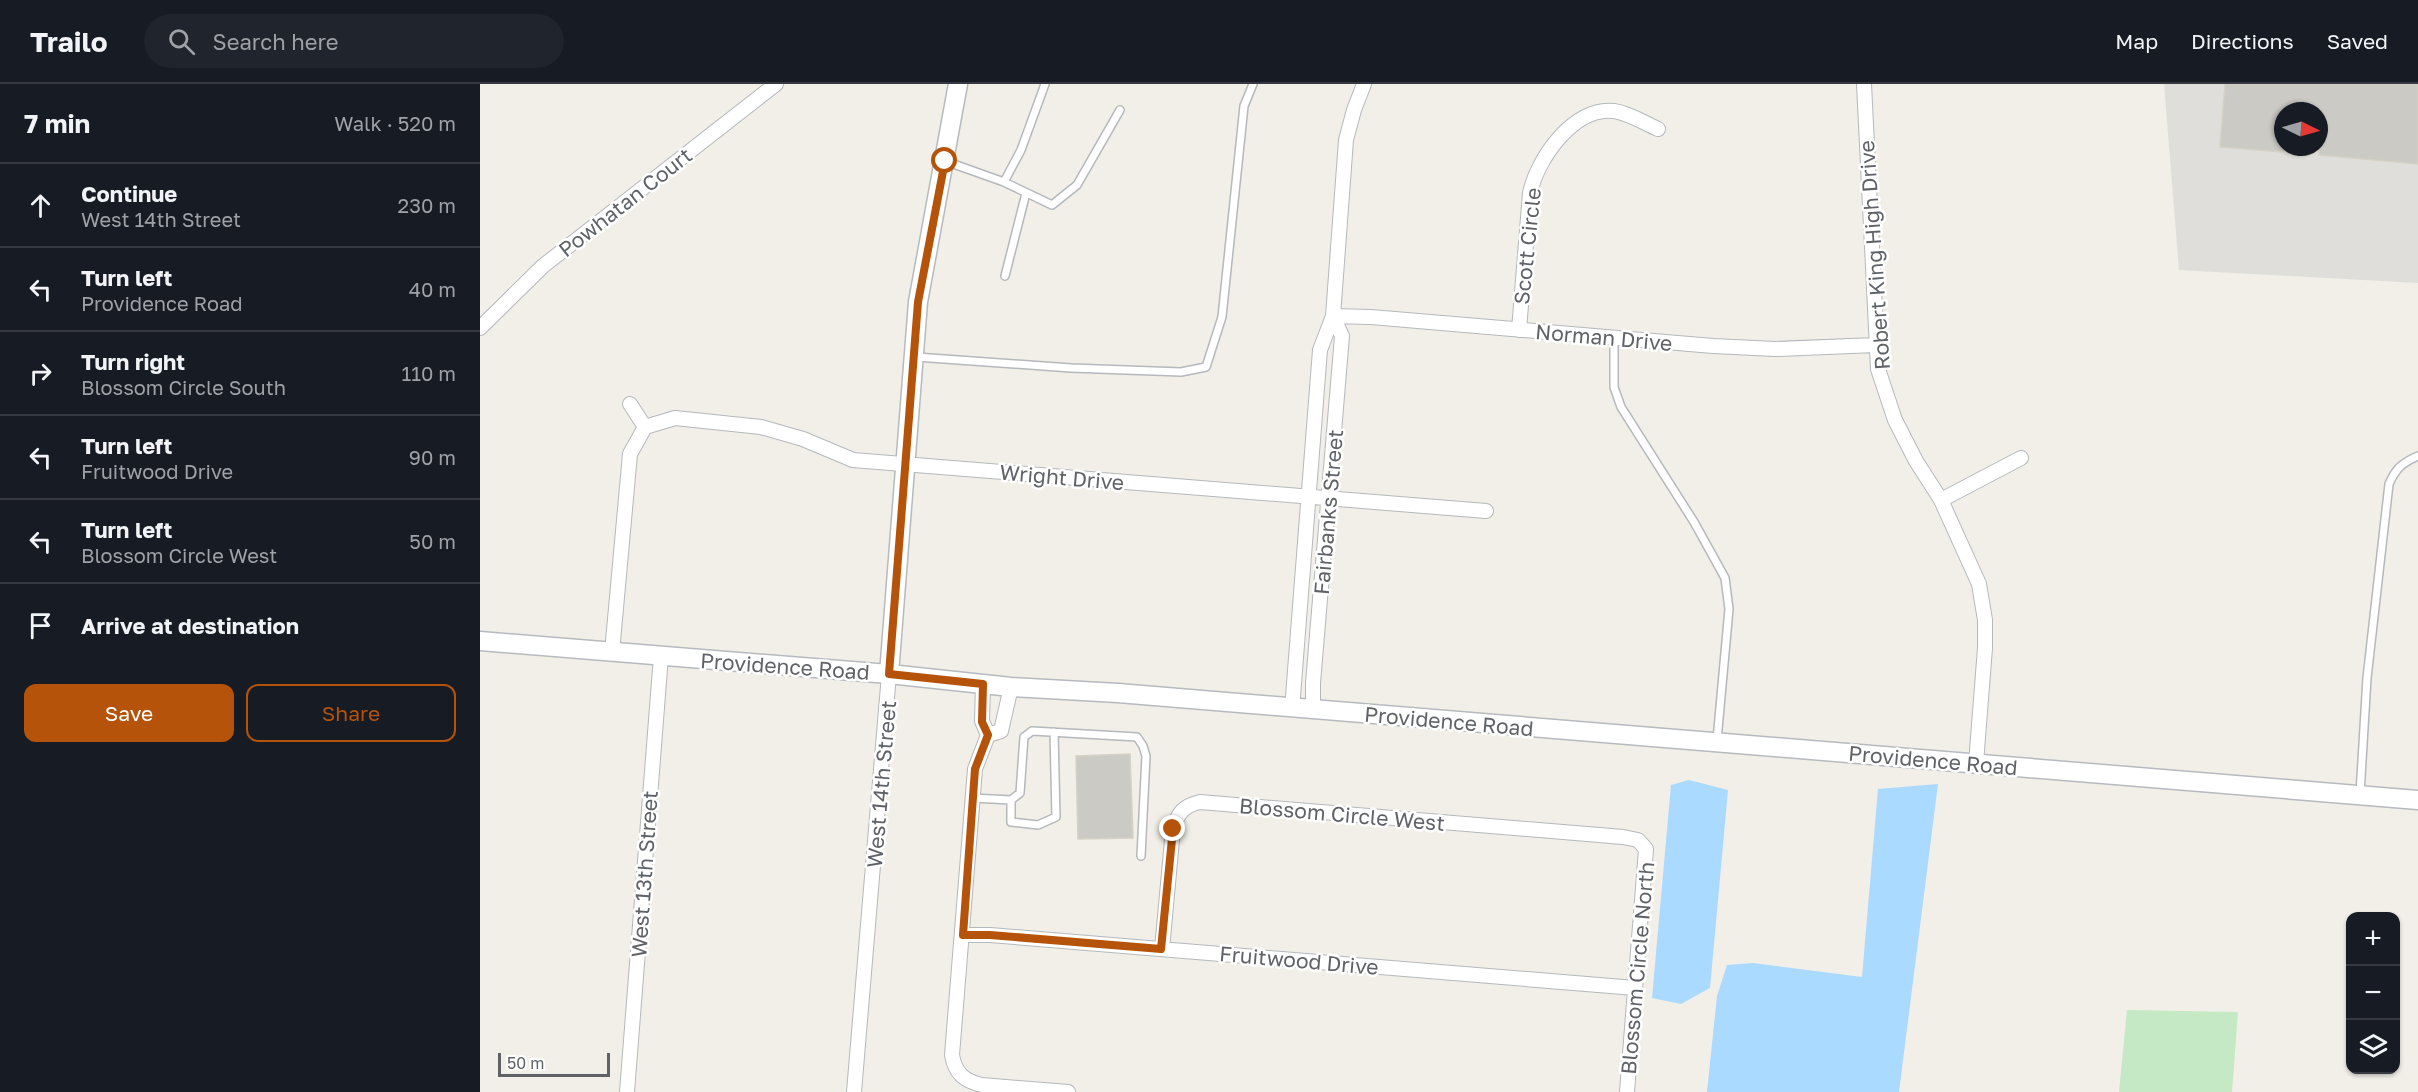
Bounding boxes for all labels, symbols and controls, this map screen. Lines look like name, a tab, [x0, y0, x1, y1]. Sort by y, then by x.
search box	[144, 14, 564, 68]
text: Trailo	[30, 25, 108, 58]
icon: search	[165, 25, 198, 58]
text: Search here	[213, 28, 339, 55]
text: Map	[2115, 28, 2158, 54]
text: Directions	[2191, 28, 2294, 54]
text: Saved	[2327, 28, 2388, 54]
north arrow	[2274, 102, 2328, 156]
text: 7 min	[24, 108, 90, 139]
text: Walk · 520 m	[334, 111, 456, 135]
street label: Robert King High Drive	[1853, 139, 1895, 371]
street label: Powhatan Court	[553, 142, 697, 262]
route start	[931, 147, 957, 173]
text: Continue	[81, 180, 177, 207]
street label: Scott Circle	[1508, 186, 1546, 306]
icon: ahead	[24, 189, 57, 222]
text: 230 m	[398, 193, 456, 217]
text: West 14th Street	[81, 207, 241, 231]
text: Turn left	[81, 264, 172, 291]
icon: left	[24, 273, 57, 306]
text: 40 m	[409, 277, 456, 301]
text: Providence Road	[81, 291, 243, 315]
street label: Norman Drive	[1534, 318, 1674, 356]
text: Turn right	[81, 348, 185, 375]
icon: right	[24, 357, 57, 390]
text: 110 m	[402, 361, 456, 385]
text: Blossom Circle South	[81, 375, 286, 399]
street label: Fairbanks Street	[1308, 428, 1348, 596]
text: Turn left	[81, 432, 172, 459]
icon: left	[24, 441, 57, 474]
text: 90 m	[409, 445, 456, 469]
text: Fruitwood Drive	[81, 459, 233, 483]
street label: Wright Drive	[999, 459, 1125, 495]
text: Turn left	[81, 516, 172, 543]
icon: left	[24, 525, 57, 558]
text: 50 m	[409, 529, 456, 553]
text: Blossom Circle West	[81, 543, 277, 567]
icon: arrive	[24, 609, 57, 642]
text: Arrive at destination	[81, 612, 299, 639]
street label: Providence Road	[699, 647, 871, 685]
button: Save	[24, 684, 234, 742]
button: Share	[246, 684, 456, 742]
street label: West 14th Street	[861, 699, 901, 869]
street label: Providence Road	[1363, 701, 1535, 741]
street label: Providence Road	[1847, 740, 2019, 780]
street label: West 13th Street	[625, 790, 663, 958]
street label: Blossom Circle West	[1238, 792, 1446, 836]
route end	[1159, 815, 1185, 841]
street label: Blossom Circle North	[1615, 860, 1659, 1076]
map controls	[2346, 912, 2400, 1074]
button: +	[2346, 912, 2400, 966]
street label: Fruitwood Drive	[1218, 940, 1380, 980]
button: −	[2346, 966, 2400, 1020]
button: layers	[2346, 1020, 2400, 1074]
scale bar	[498, 1050, 610, 1078]
text: 50 m	[507, 1053, 544, 1073]

